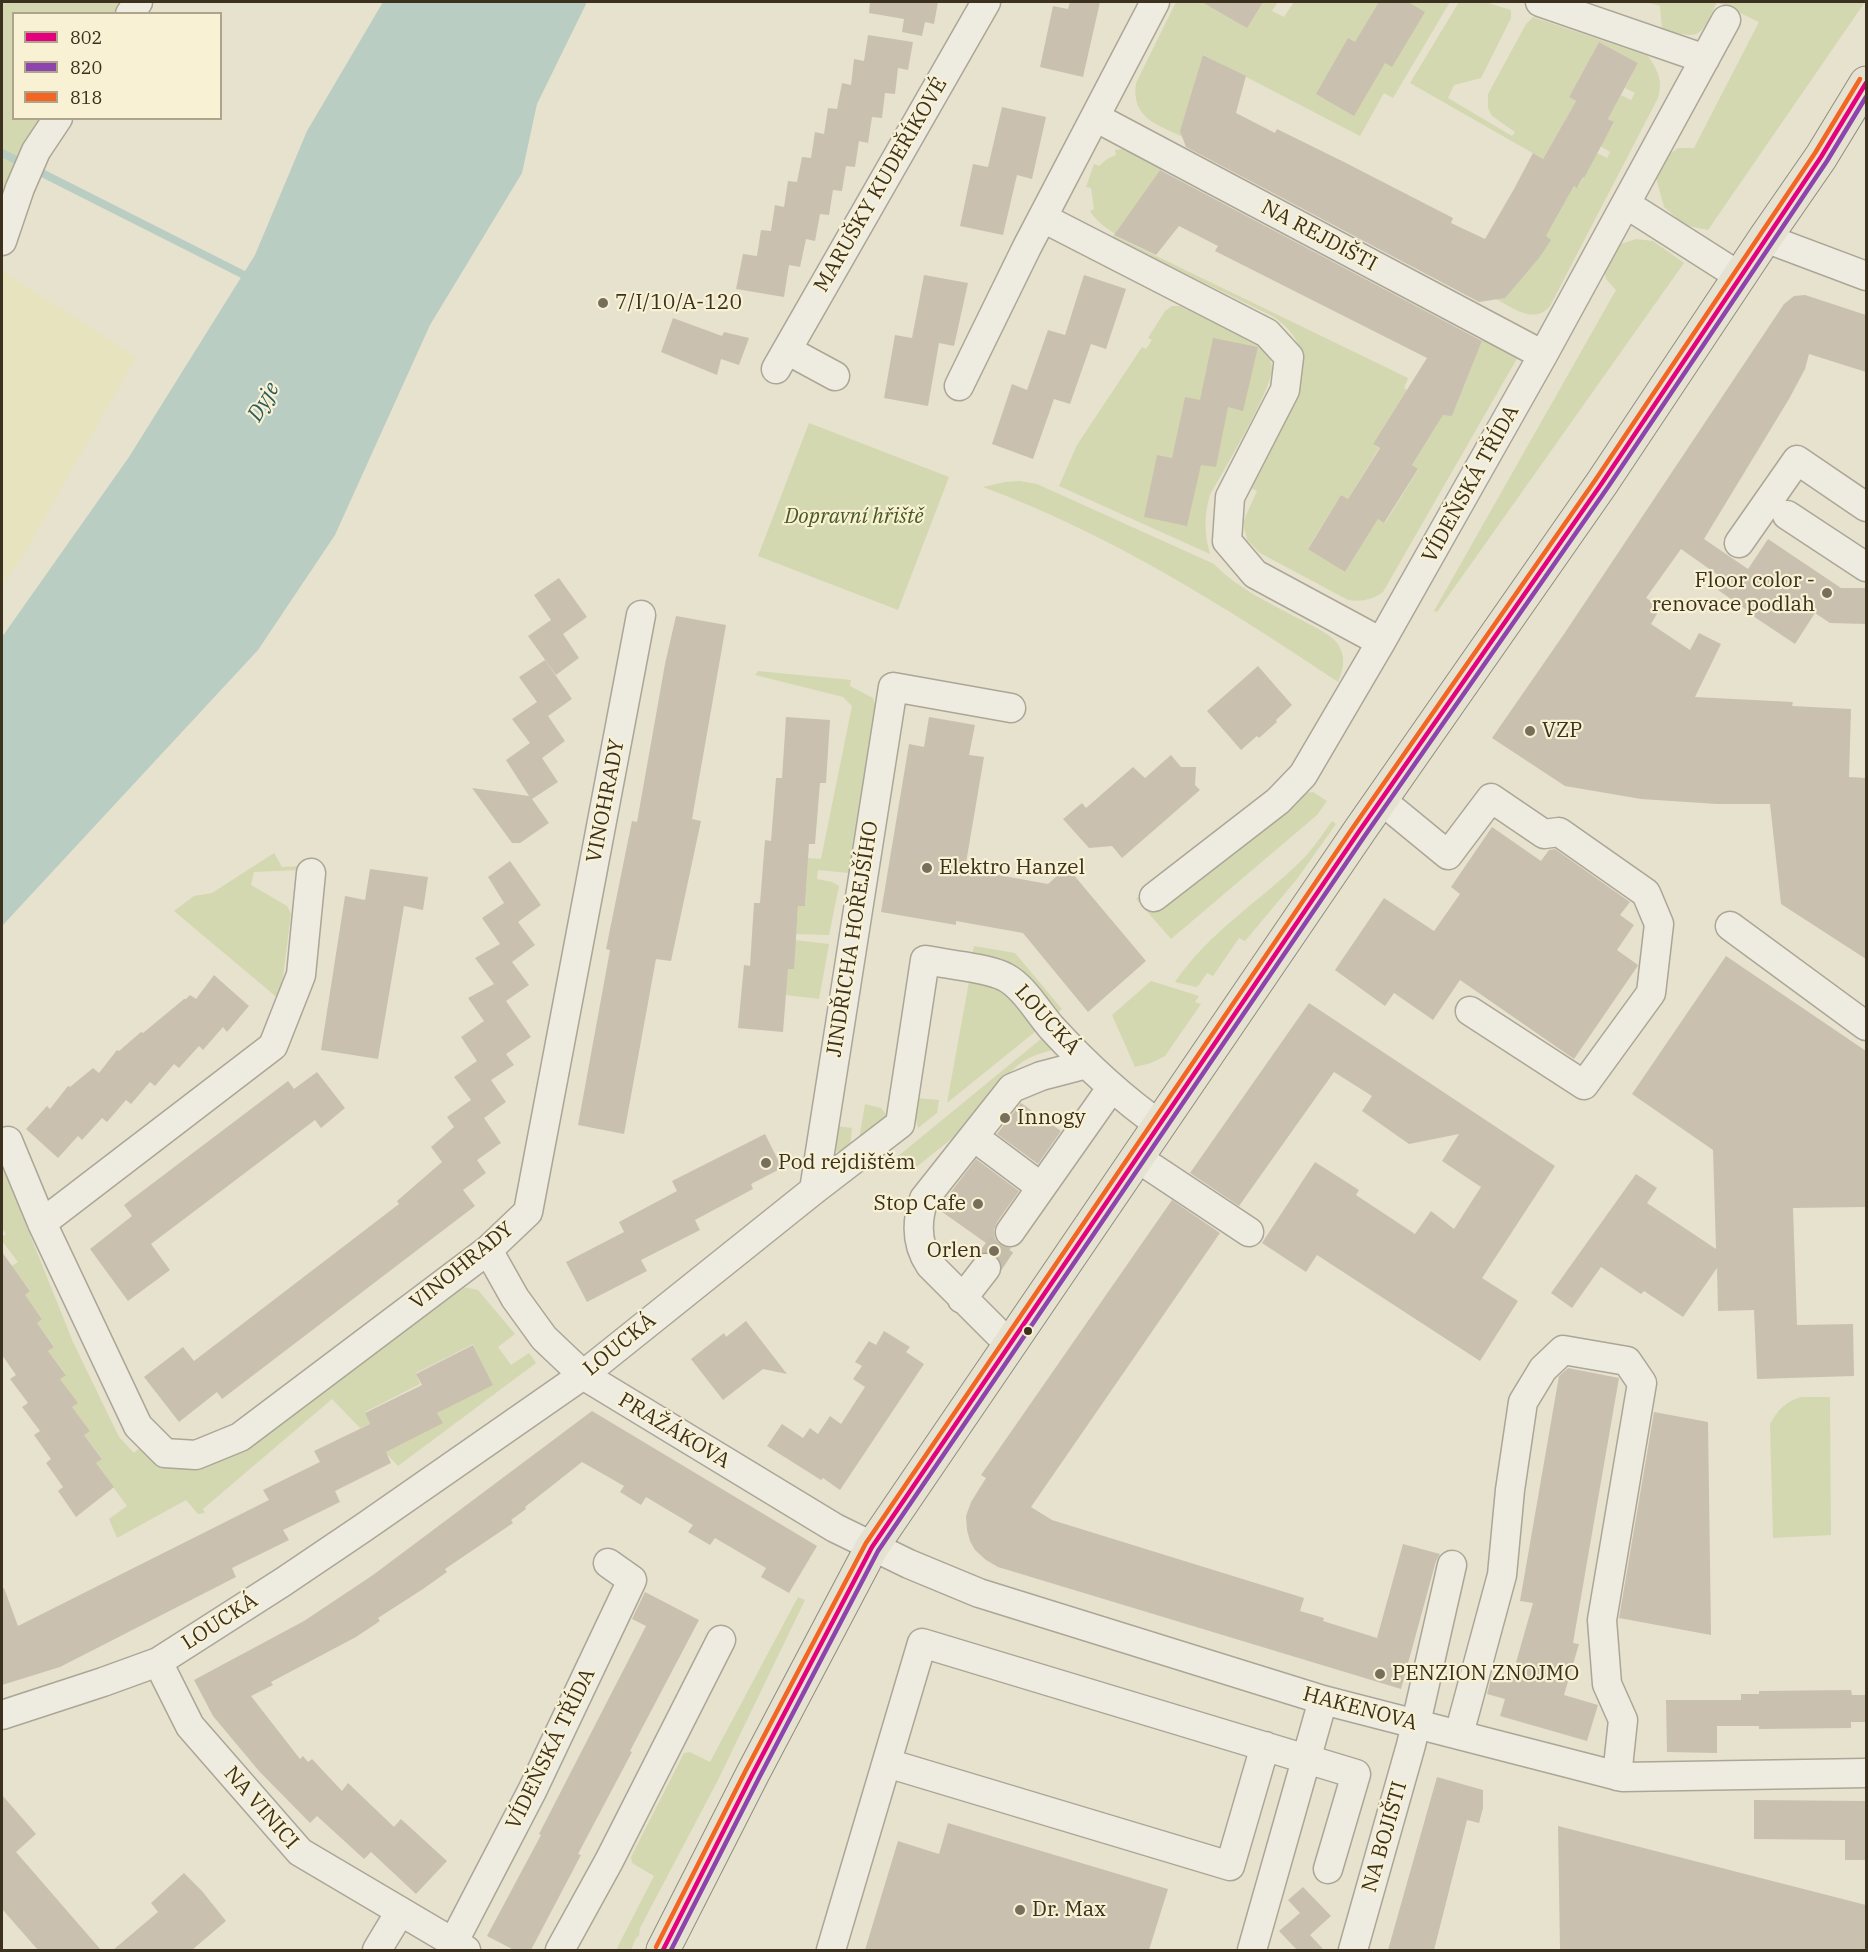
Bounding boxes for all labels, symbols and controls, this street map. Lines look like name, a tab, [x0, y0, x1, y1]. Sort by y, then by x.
legend	[12, 12, 222, 120]
text: 802	[70, 26, 102, 49]
text: 820	[70, 56, 102, 79]
street label: MARUŠKY KUDEŘÍKOVÉ	[809, 73, 953, 297]
text: 818	[70, 86, 102, 109]
street label: NA REJDIŠTI	[1257, 195, 1381, 277]
place label: 7/I/10/A-120	[615, 290, 742, 316]
marker: 7/I/10/A-120	[596, 296, 610, 310]
water label: Dyje	[242, 378, 286, 426]
street label: VÍDEŇSKÁ TŘÍDA	[1417, 401, 1525, 567]
park label: Dopravní hřiště	[784, 504, 924, 530]
place label: Floor color - renovace podlah	[1651, 568, 1815, 618]
marker: Floor color - renovace podlah	[1820, 586, 1834, 600]
place label: VZP	[1542, 718, 1582, 744]
marker: VZP	[1523, 724, 1537, 738]
street label: VINOHRADY	[582, 737, 630, 865]
street label: JINDŘICHA HOŘEJŠÍHO	[822, 819, 884, 1059]
place label: Elektro Hanzel	[939, 855, 1085, 881]
marker: Elektro Hanzel	[920, 861, 934, 875]
street label: LOUCKÁ	[1009, 980, 1085, 1060]
place label: Innogy	[1017, 1105, 1086, 1131]
marker: Innogy	[998, 1111, 1012, 1125]
place label: Pod rejdištěm	[778, 1150, 915, 1176]
marker: Pod rejdištěm	[759, 1156, 773, 1170]
place label: Stop Cafe	[874, 1191, 966, 1217]
marker: Stop Cafe	[971, 1197, 985, 1211]
street label: VINOHRADY	[405, 1217, 519, 1315]
place label: Orlen	[927, 1238, 982, 1264]
marker: Orlen	[987, 1244, 1001, 1258]
street label: LOUCKÁ	[579, 1308, 661, 1382]
unlabelled marker	[1022, 1325, 1034, 1337]
street label: PRAŽÁKOVA	[614, 1388, 734, 1474]
street label: LOUCKÁ	[177, 1588, 263, 1656]
place label: PENZION ZNOJMO	[1392, 1661, 1579, 1687]
street label: VÍDEŇSKÁ TŘÍDA	[501, 1664, 601, 1834]
marker: PENZION ZNOJMO	[1373, 1667, 1387, 1681]
street label: HAKENOVA	[1300, 1682, 1420, 1736]
street label: NA VINICI	[218, 1762, 304, 1854]
street label: NA BOJIŠTI	[1357, 1779, 1413, 1895]
place label: Dr. Max	[1032, 1897, 1106, 1923]
marker: Dr. Max	[1013, 1903, 1027, 1917]

